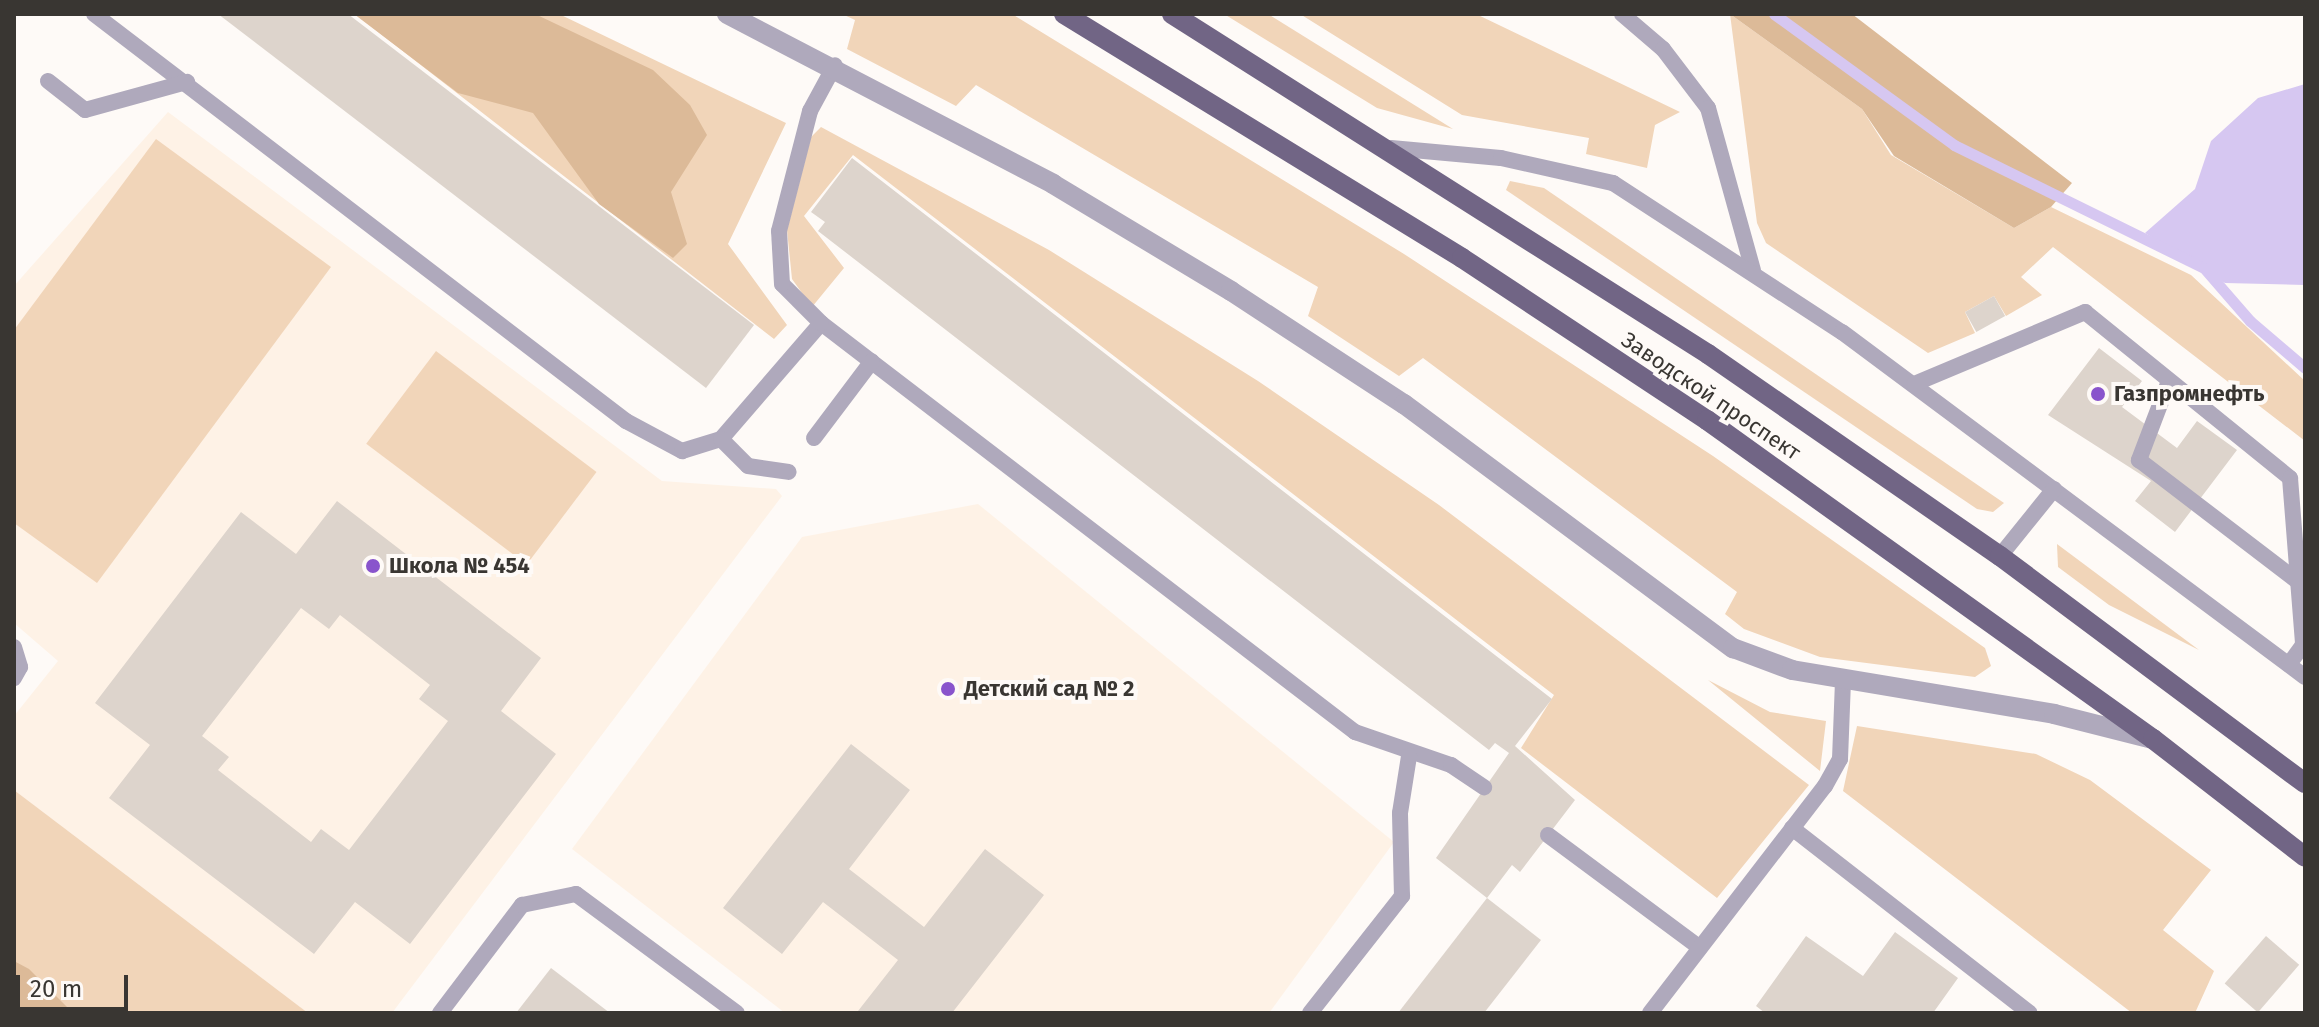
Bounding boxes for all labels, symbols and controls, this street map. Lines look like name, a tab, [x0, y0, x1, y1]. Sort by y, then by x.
street label: Заводской проспект	[1617, 326, 1805, 466]
place label: Газпромнефть	[2114, 381, 2264, 407]
marker: Газпромнефть	[2089, 385, 2107, 403]
place label: Школа № 454	[389, 553, 530, 579]
marker: Школа № 454	[364, 557, 382, 575]
place label: Детский сад № 2	[964, 676, 1134, 702]
marker: Детский сад № 2	[939, 680, 957, 698]
scale bar	[20, 959, 132, 1009]
text: 20 m	[30, 975, 82, 1003]

